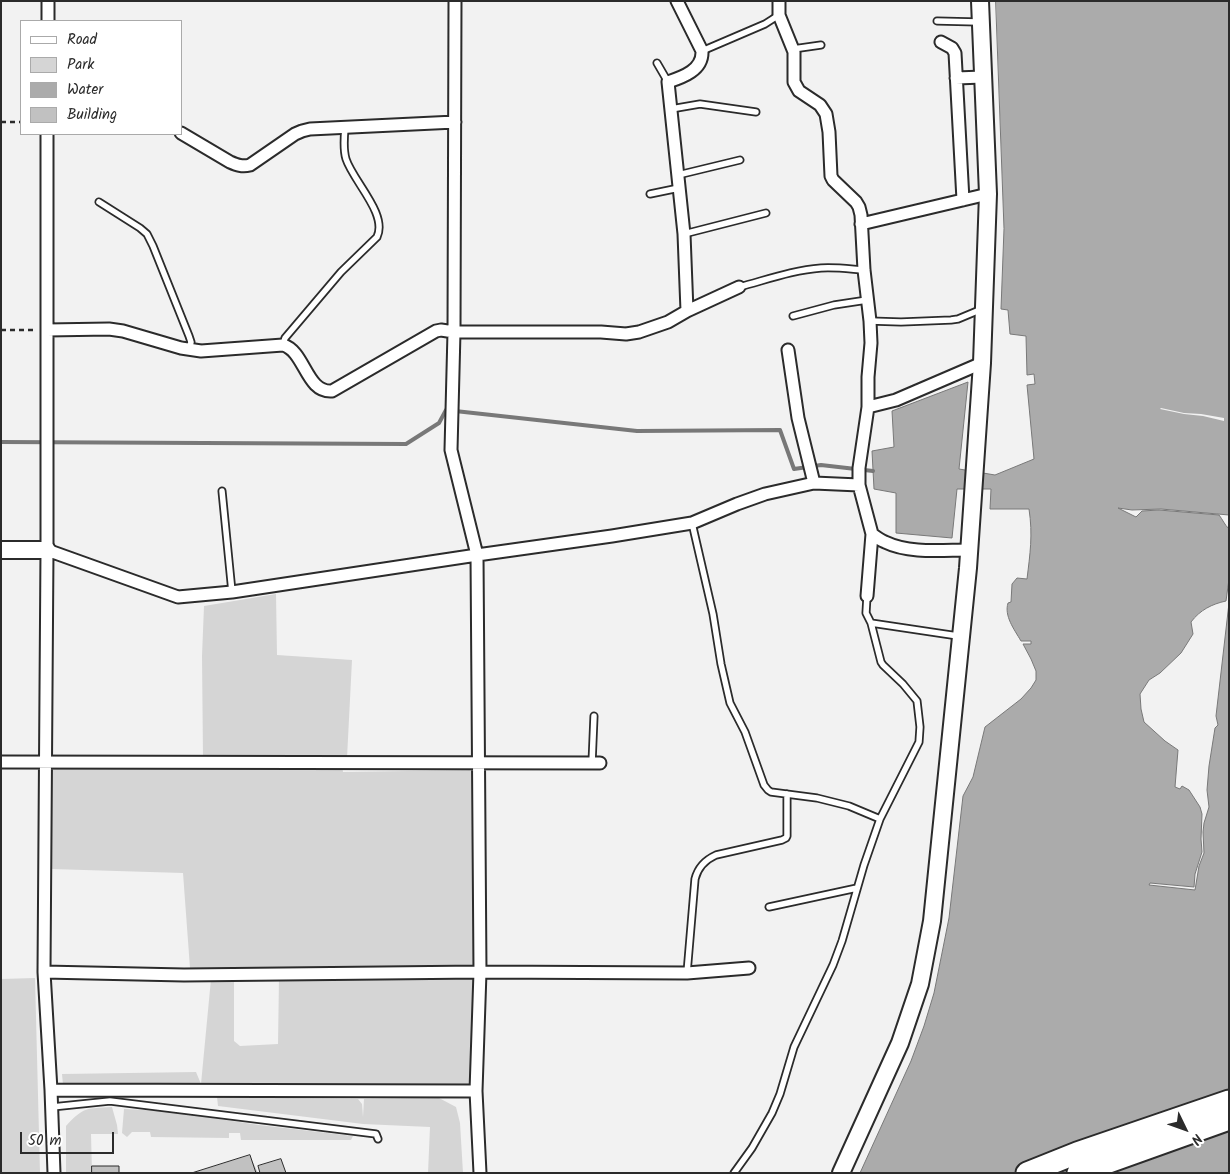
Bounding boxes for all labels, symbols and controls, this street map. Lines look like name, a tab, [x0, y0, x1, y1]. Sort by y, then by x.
legend	[20, 20, 182, 135]
text: Road	[67, 28, 97, 52]
text: Park	[67, 53, 94, 77]
text: Water	[67, 78, 103, 102]
text: Building	[67, 103, 117, 127]
north arrow	[1160, 1104, 1210, 1154]
scale bar	[22, 1122, 116, 1154]
text: N	[1185, 1128, 1207, 1150]
text: 50 m	[28, 1129, 62, 1153]

